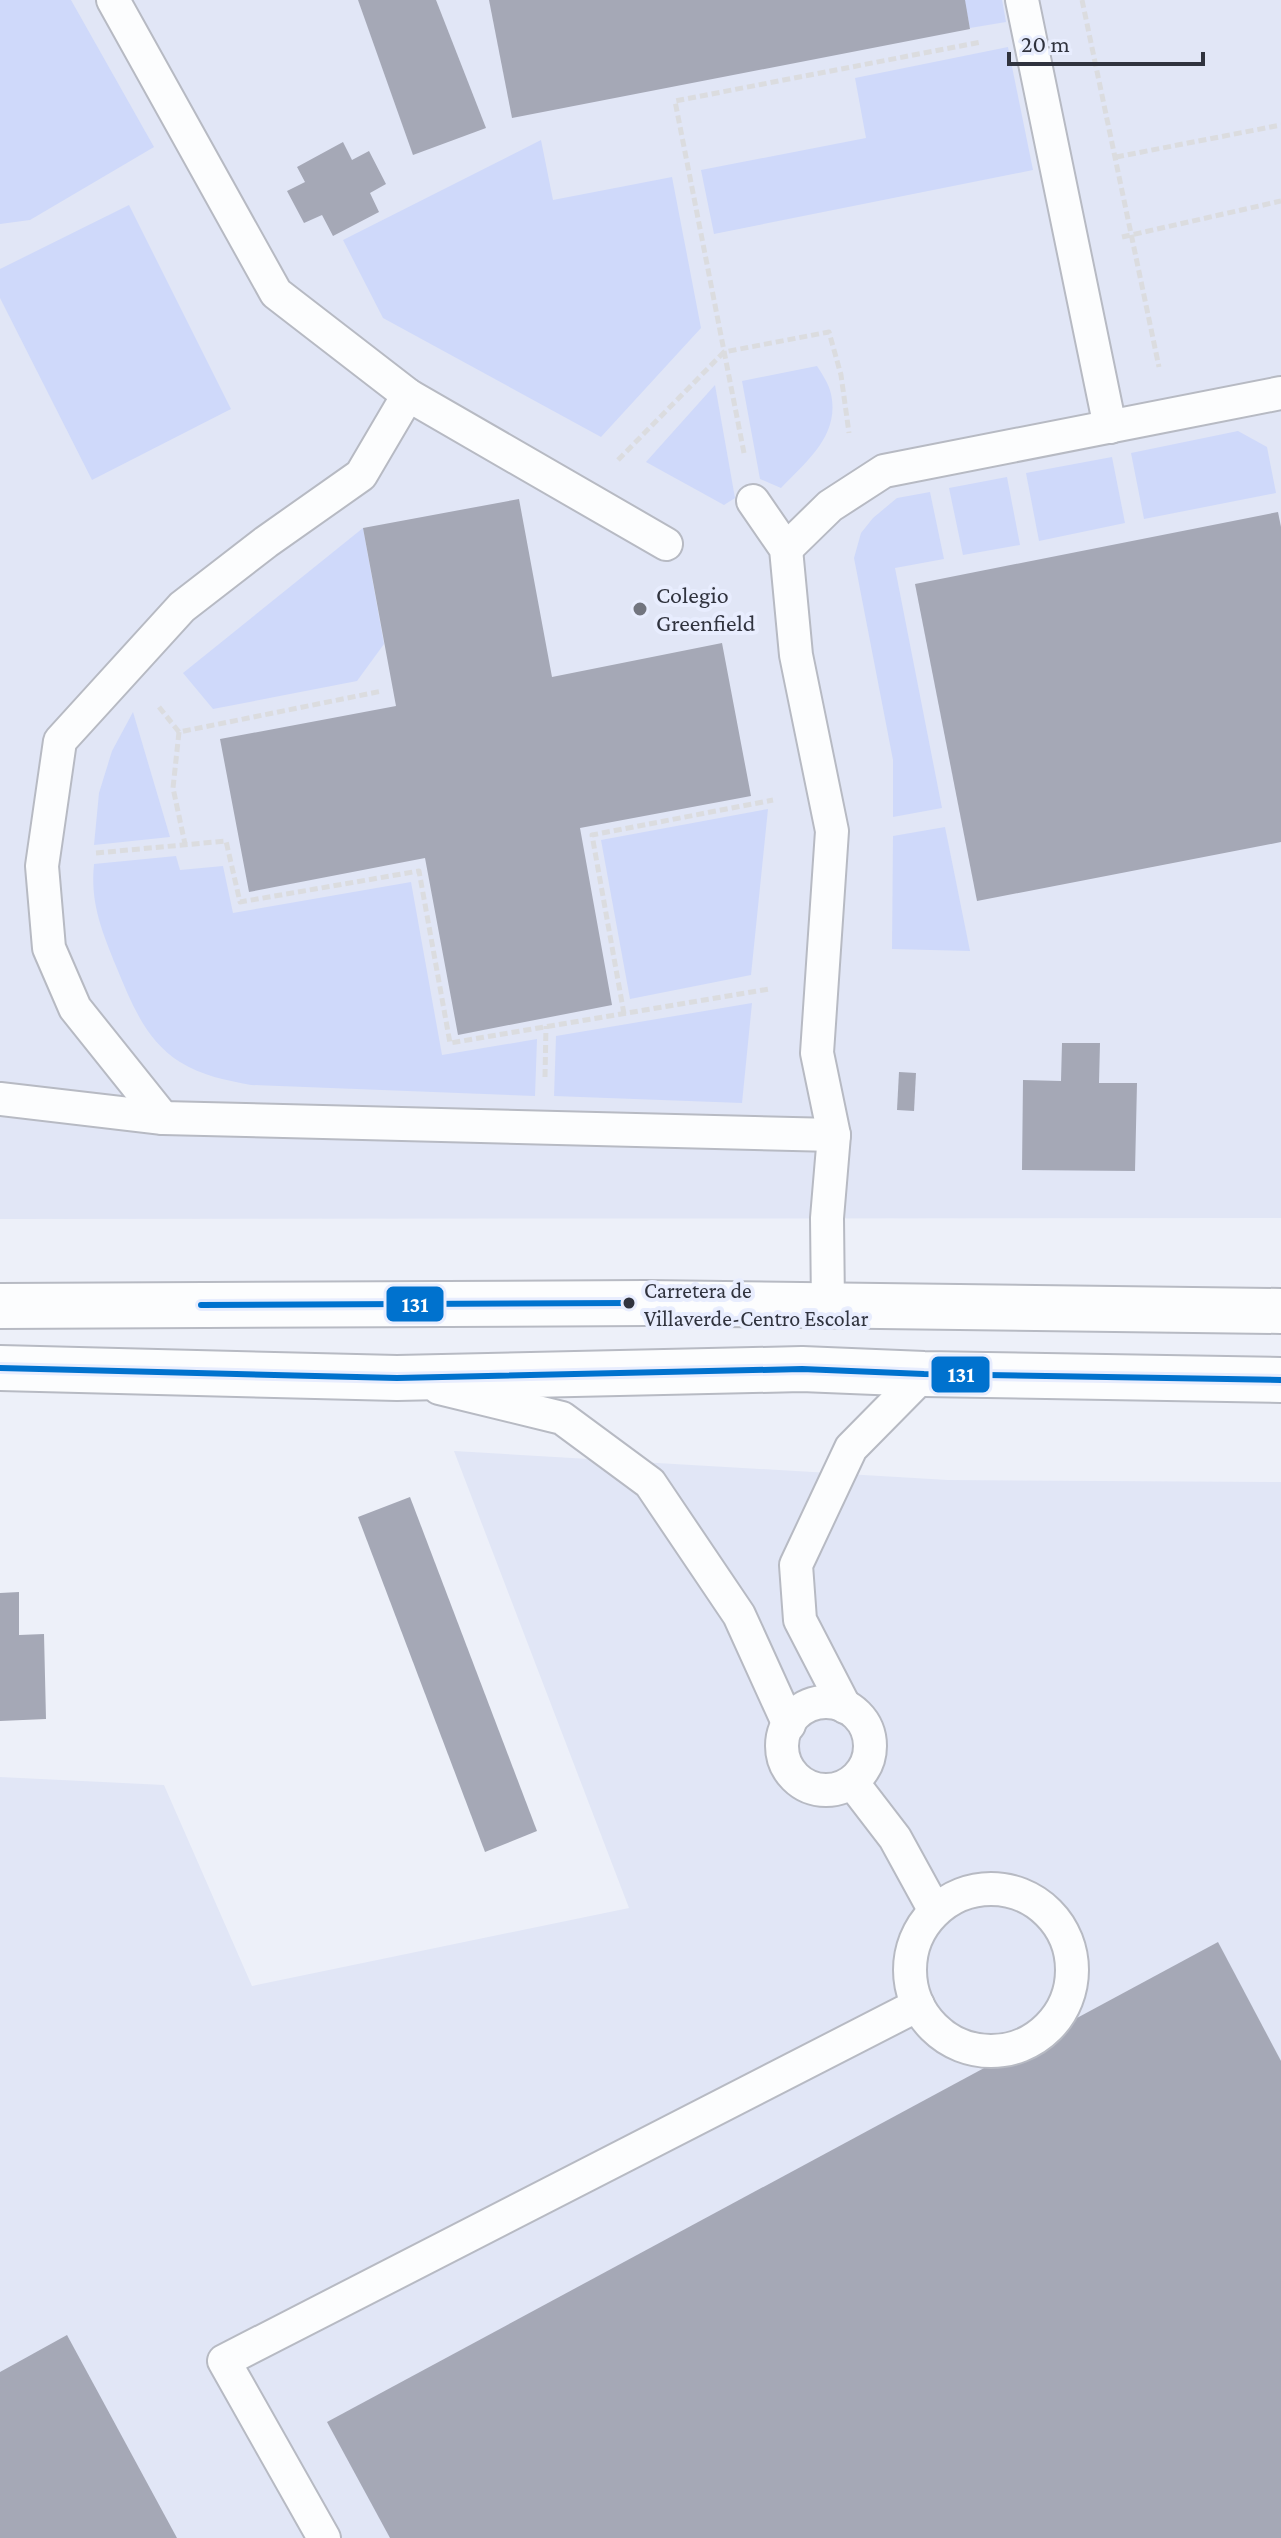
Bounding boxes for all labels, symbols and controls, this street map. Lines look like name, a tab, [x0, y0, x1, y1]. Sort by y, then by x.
scale bar	[1009, 16, 1203, 66]
text: 20 m	[1021, 30, 1070, 57]
place label: Colegio Greenfield	[656, 581, 756, 636]
marker: Colegio Greenfield	[631, 600, 649, 618]
place label: Carretera de Villaverde-Centro Escolar	[644, 1278, 869, 1331]
line badge: 131	[385, 1285, 445, 1323]
text: 131	[401, 1292, 429, 1317]
marker: Carretera de Villaverde-Centro Escolar	[621, 1295, 637, 1311]
line badge: 131	[930, 1355, 991, 1394]
text: 131	[947, 1362, 975, 1387]

